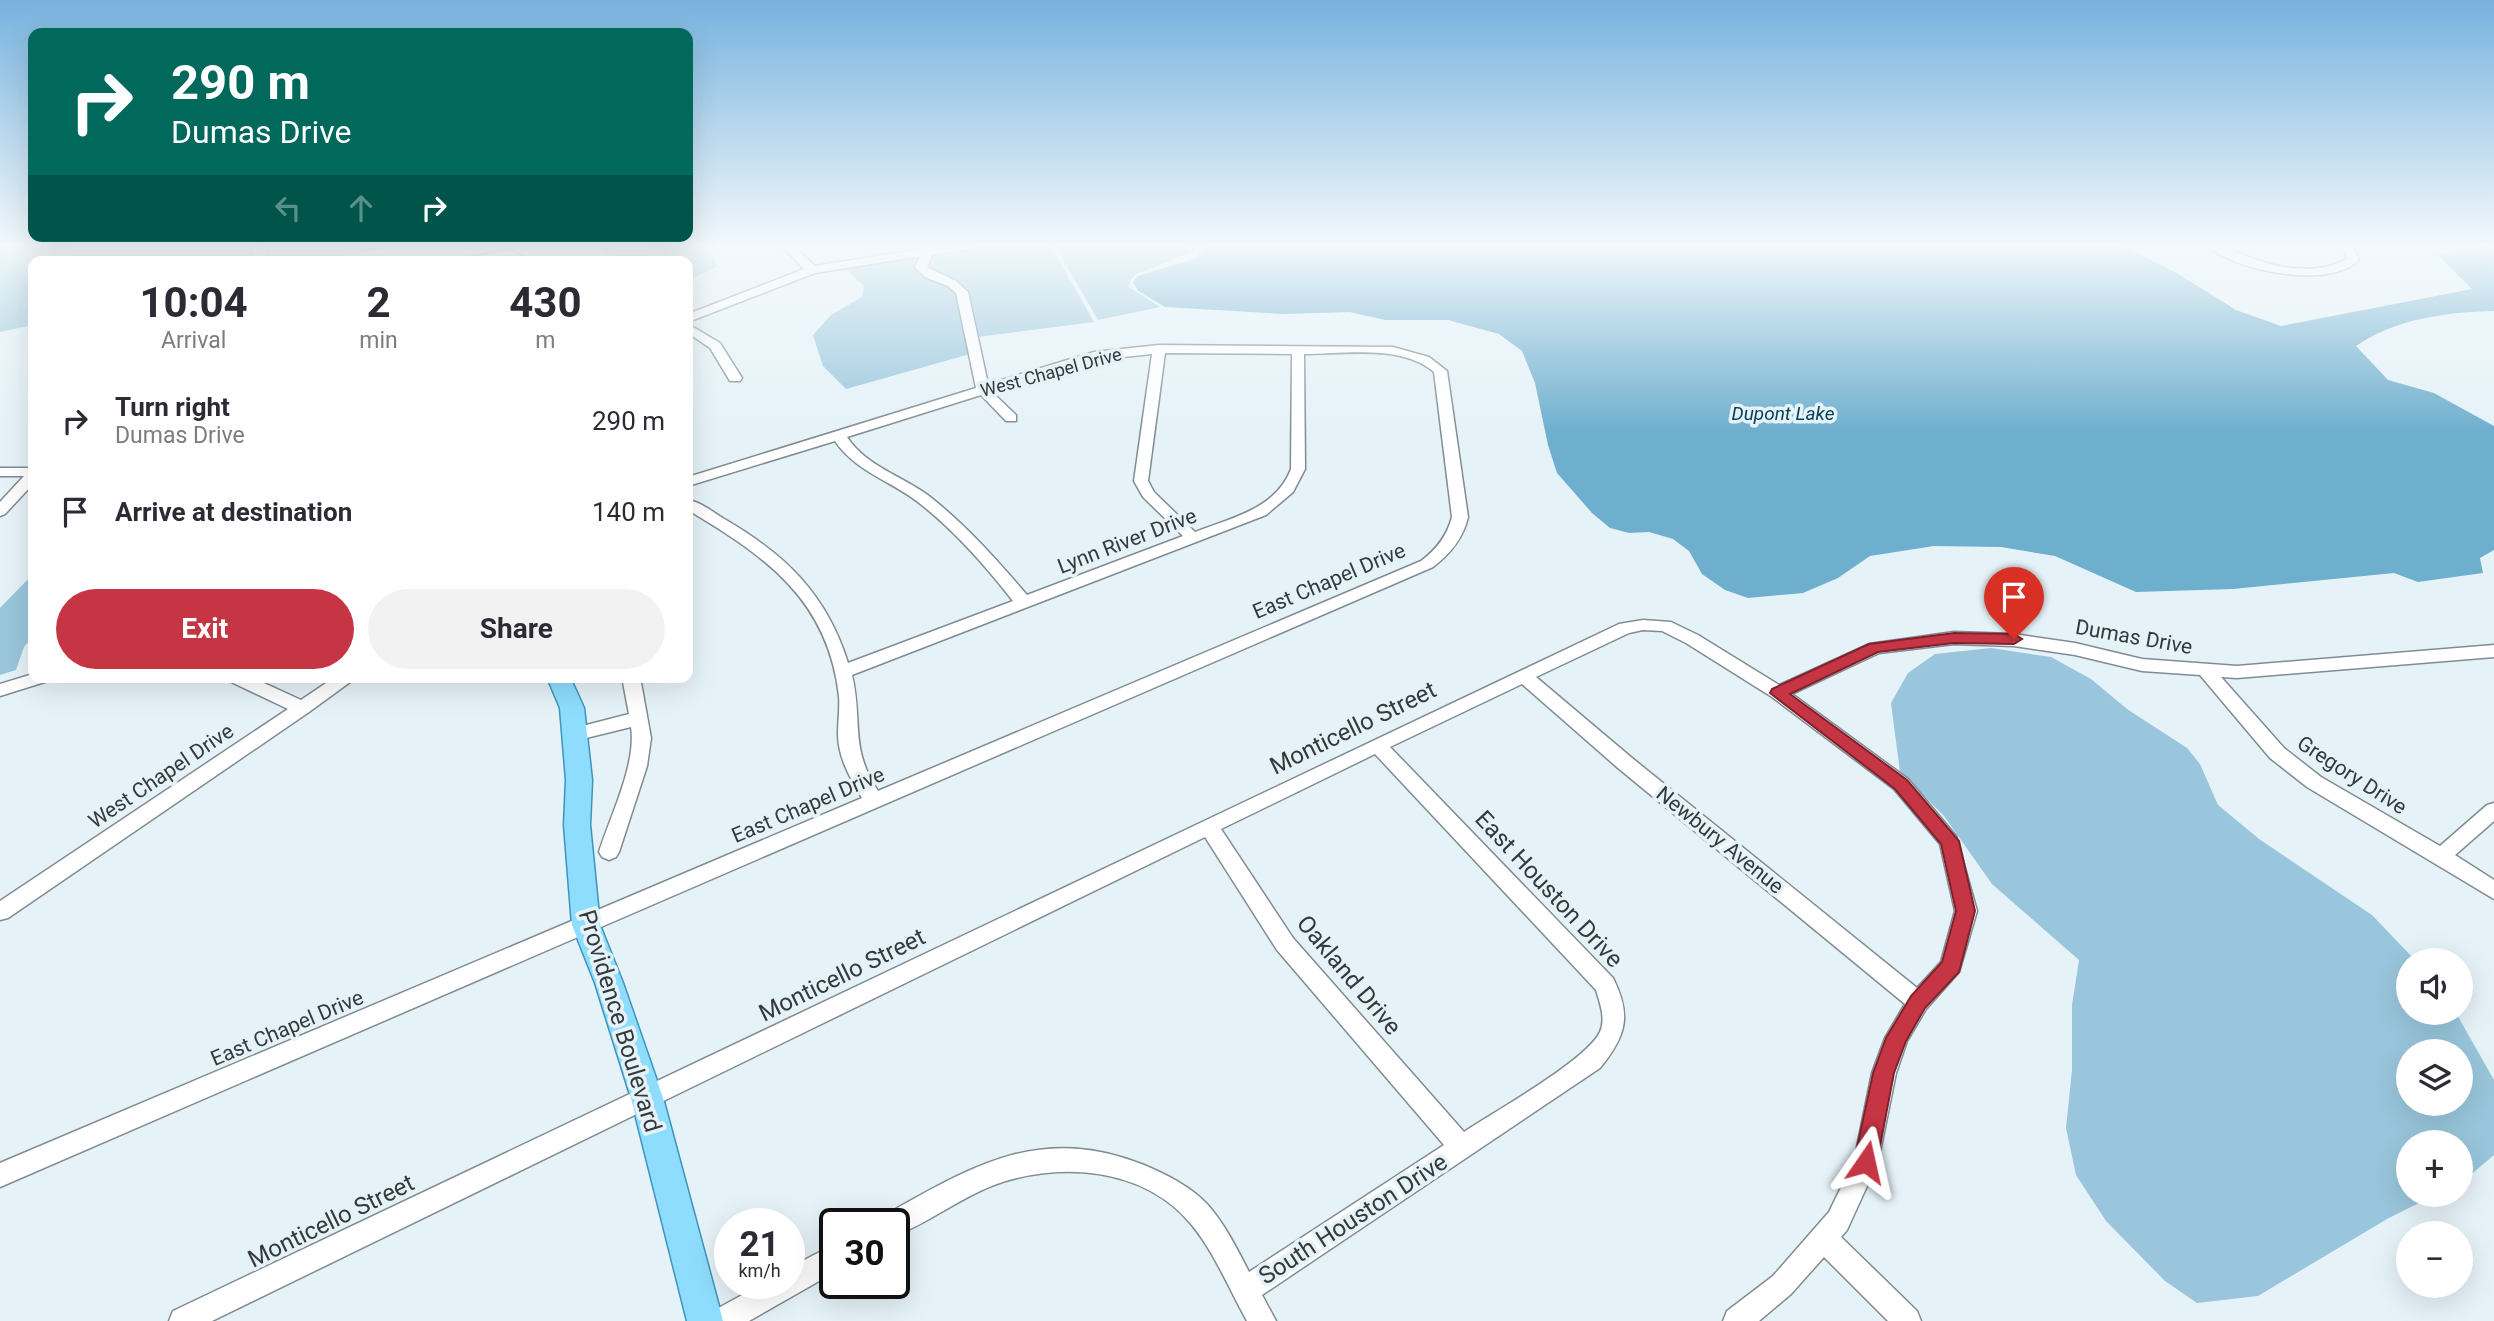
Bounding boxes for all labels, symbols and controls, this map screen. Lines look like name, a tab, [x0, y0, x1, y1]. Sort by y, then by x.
text: 290 m	[171, 54, 310, 111]
icon: right	[56, 56, 147, 147]
text: Dumas Drive	[171, 113, 351, 151]
icon: left	[269, 189, 307, 227]
icon: ahead	[342, 189, 380, 227]
icon: right	[415, 189, 453, 227]
text: 10:04	[140, 278, 248, 327]
text: 2	[366, 278, 391, 327]
text: 430	[509, 278, 582, 327]
text: Arrival	[161, 327, 226, 354]
text: min	[359, 327, 398, 354]
text: m	[535, 327, 555, 354]
street label: West Chapel Drive	[978, 343, 1124, 401]
text: Turn right	[115, 392, 230, 422]
icon: right	[56, 402, 94, 440]
water label: Dupont Lake	[1732, 402, 1835, 425]
text: 290 m	[592, 406, 665, 436]
text: Dumas Drive	[115, 422, 245, 449]
icon: arrive	[56, 493, 94, 531]
text: Arrive at destination	[115, 497, 352, 527]
text: 140 m	[592, 497, 665, 527]
street label: Lynn River Drive	[1054, 503, 1200, 579]
street label: East Chapel Drive	[1249, 538, 1409, 624]
pin	[1984, 567, 2044, 639]
icon: arrive	[1995, 578, 2033, 616]
button: Exit	[56, 589, 354, 669]
button: Share	[368, 589, 665, 669]
street label: Dumas Drive	[2074, 615, 2194, 659]
street label: Monticello Street	[1265, 676, 1441, 780]
street label: West Chapel Drive	[84, 719, 238, 833]
street label: Gregory Drive	[2293, 731, 2411, 819]
street label: East Chapel Drive	[728, 762, 888, 848]
street label: Newbury Avenue	[1652, 781, 1788, 899]
street label: East Houston Drive	[1469, 805, 1629, 973]
street label: Providence Boulevard	[573, 906, 667, 1136]
street label: Oakland Drive	[1291, 910, 1407, 1040]
street label: Monticello Street	[754, 923, 930, 1027]
map controls	[2396, 948, 2473, 1298]
button: sound	[2396, 948, 2473, 1025]
street label: East Chapel Drive	[207, 985, 367, 1071]
button: layers	[2396, 1039, 2473, 1116]
position arrow	[1829, 1125, 1903, 1199]
button: +	[2396, 1130, 2473, 1207]
street label: South Houston Drive	[1254, 1148, 1452, 1290]
street label: Monticello Street	[243, 1169, 419, 1273]
speed limit sign: 30	[819, 1208, 910, 1299]
button: −	[2396, 1221, 2473, 1298]
text: 21	[739, 1224, 780, 1265]
text: km/h	[738, 1260, 781, 1281]

